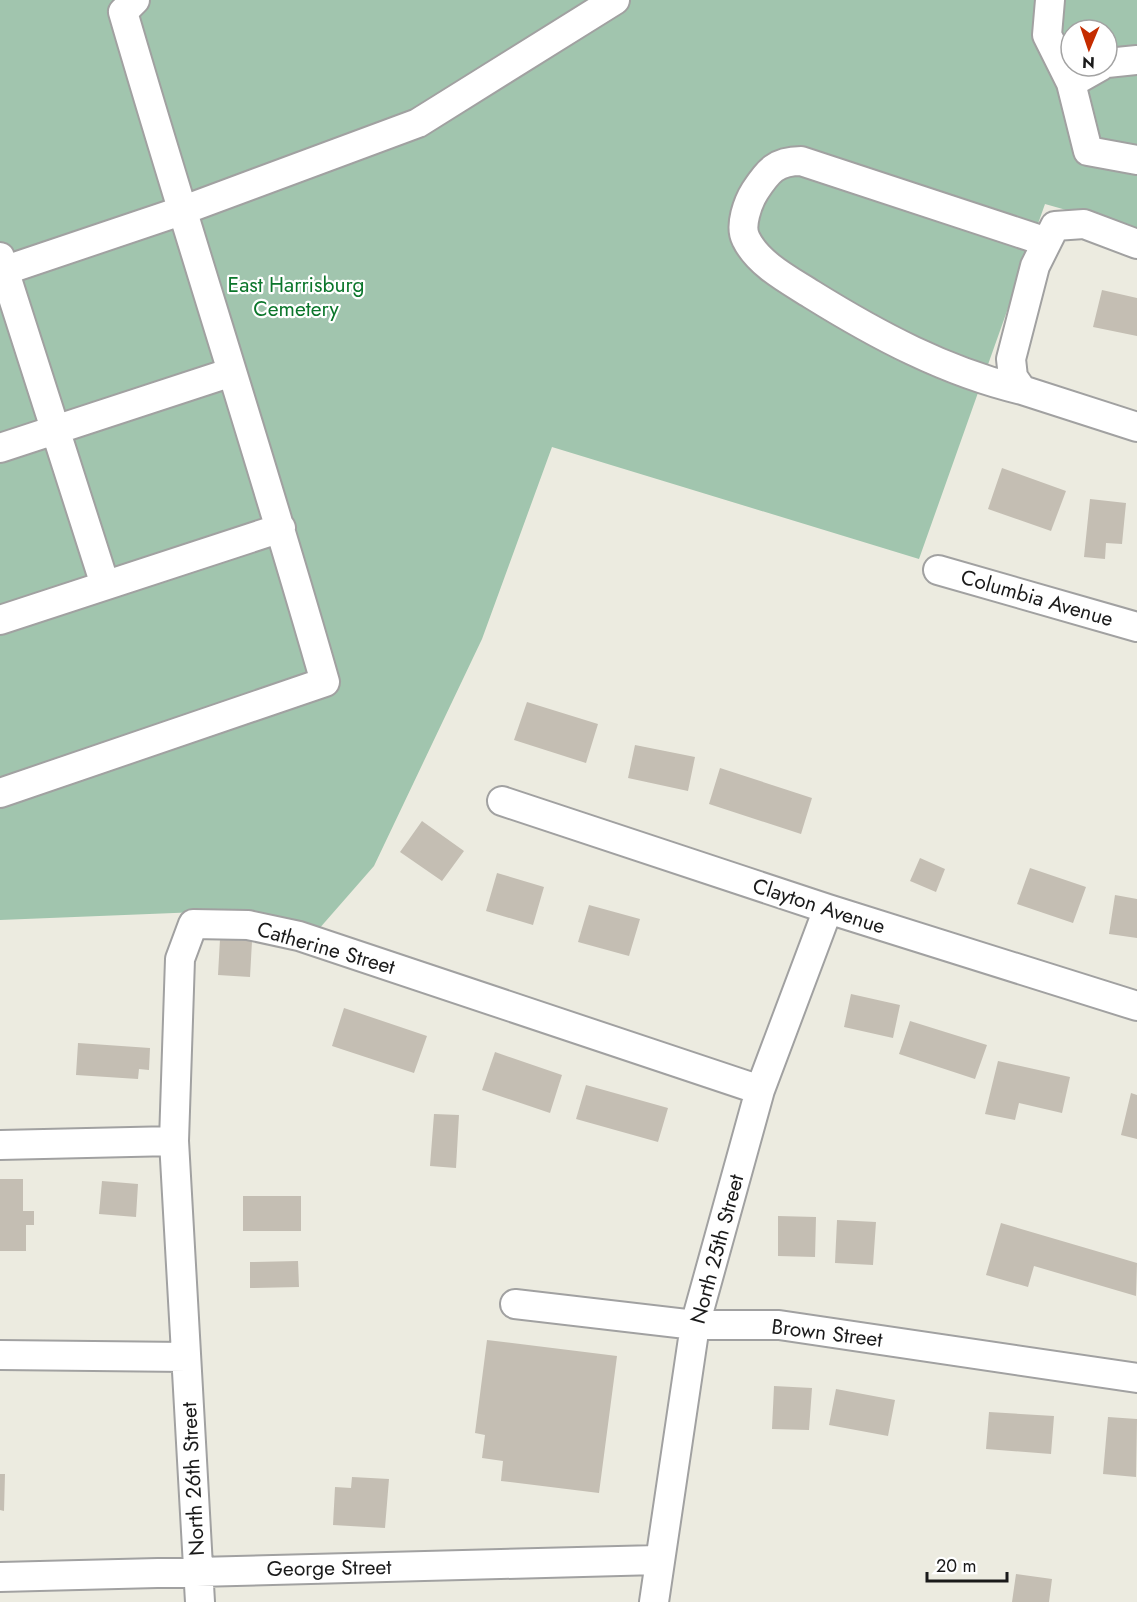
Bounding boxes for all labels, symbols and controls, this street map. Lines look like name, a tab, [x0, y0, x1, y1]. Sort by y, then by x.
north arrow	[1059, 18, 1119, 78]
text: N	[1082, 51, 1095, 74]
park label: East Harrisburg Cemetery	[228, 270, 364, 324]
street label: Columbia Avenue	[957, 562, 1117, 634]
street label: Clayton Avenue	[749, 870, 889, 942]
street label: Catherine Street	[253, 914, 399, 982]
street label: North 25th Street	[683, 1171, 751, 1327]
street label: Brown Street	[770, 1311, 884, 1355]
street label: North 26th Street	[174, 1401, 212, 1557]
scale bar	[927, 1545, 1006, 1583]
street label: George Street	[266, 1552, 392, 1584]
text: 20 m	[936, 1553, 976, 1579]

